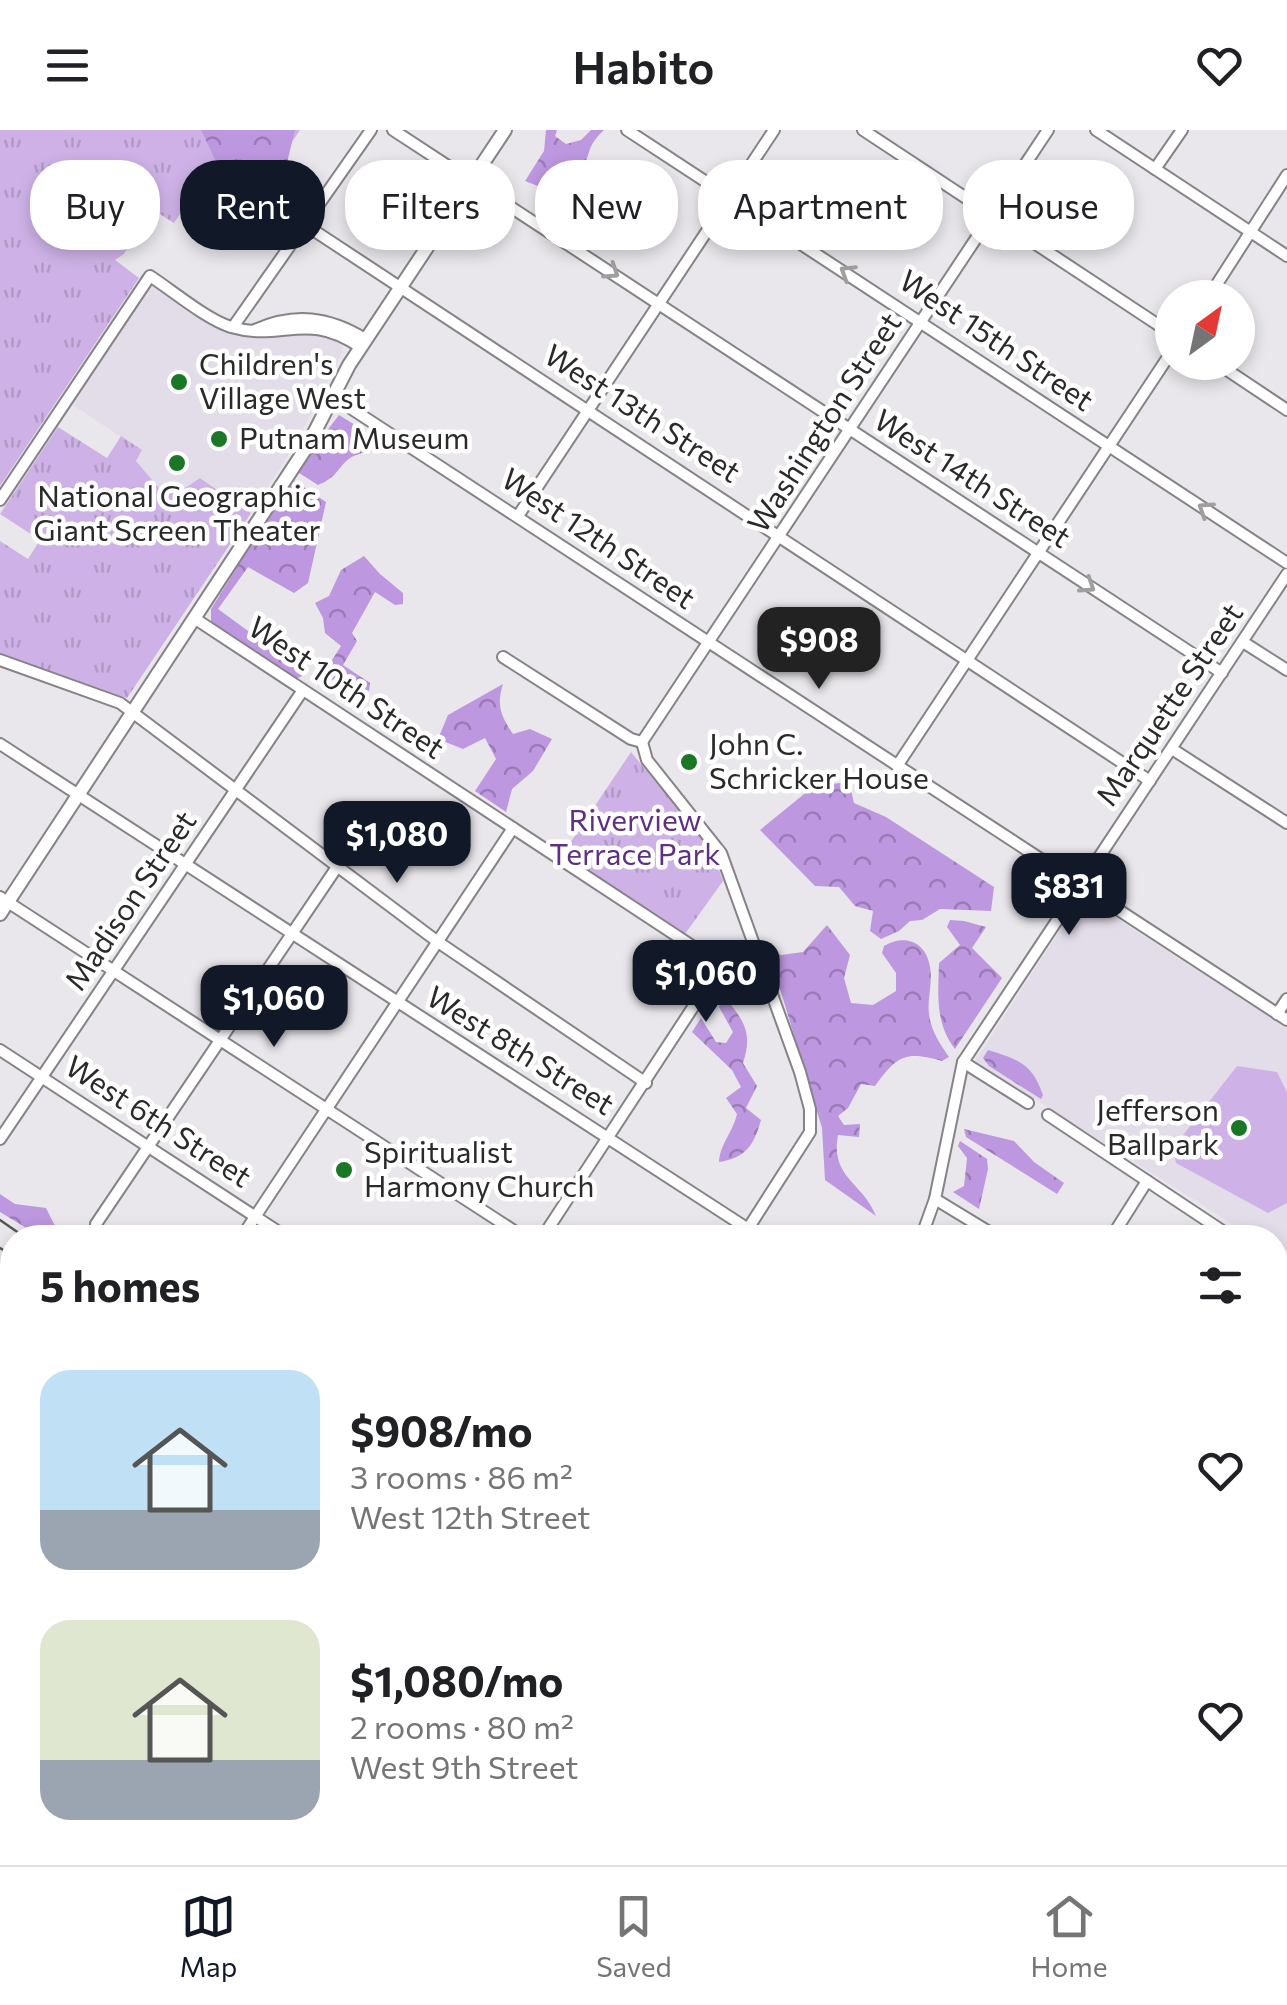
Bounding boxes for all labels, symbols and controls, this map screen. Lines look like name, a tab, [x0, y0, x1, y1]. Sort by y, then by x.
icon: menu	[40, 38, 95, 93]
text: Habito	[573, 38, 714, 93]
icon: heart	[1192, 38, 1247, 93]
chip: Buy	[30, 160, 160, 250]
chip: Rent	[180, 160, 325, 250]
chip: Filters	[345, 160, 515, 250]
chip: New	[535, 160, 678, 250]
chip: Apartment	[698, 160, 943, 250]
chip: House	[963, 160, 1134, 250]
one-way arrow	[601, 260, 619, 279]
street label: West 15th Street	[893, 260, 1101, 417]
one-way arrow	[839, 266, 857, 285]
north arrow	[1155, 280, 1255, 380]
map controls	[1155, 280, 1255, 380]
street label: Washington Street	[738, 305, 908, 538]
street label: West 13th Street	[539, 335, 748, 489]
place label: Children's Village West	[199, 344, 366, 415]
marker: Children's Village West	[168, 371, 190, 393]
street label: West 14th Street	[868, 400, 1079, 554]
place label: Putnam Museum	[239, 418, 470, 455]
marker: Putnam Museum	[208, 428, 230, 450]
marker: National Geographic Giant Screen Theater	[166, 452, 188, 474]
street label: West 12th Street	[496, 459, 703, 615]
place label: National Geographic Giant Screen Theater	[34, 476, 320, 547]
one-way arrow	[1198, 503, 1216, 522]
one-way arrow	[1077, 573, 1095, 592]
street label: Marquette Street	[1087, 595, 1249, 812]
street label: West 10th Street	[242, 607, 452, 765]
pin: $908	[760, 607, 878, 692]
text: $908	[779, 619, 859, 659]
place label: John C. Schricker House	[709, 724, 929, 795]
marker: John C. Schricker House	[678, 751, 700, 773]
park label: Riverview Terrace Park	[549, 800, 721, 871]
pin: $1,080	[316, 801, 478, 886]
street label: Madison Street	[55, 803, 203, 996]
text: $1,080	[346, 813, 448, 853]
pin: $831	[1010, 853, 1128, 938]
text: $831	[1033, 865, 1105, 905]
pin: $1,060	[625, 940, 787, 1025]
text: $1,060	[655, 952, 757, 992]
pin: $1,060	[193, 965, 355, 1050]
street label: West 8th Street	[421, 976, 622, 1121]
text: $1,060	[223, 977, 325, 1017]
street label: West 6th Street	[59, 1046, 259, 1194]
place label: Jefferson Ballpark	[1096, 1090, 1219, 1161]
marker: Jefferson Ballpark	[1228, 1117, 1250, 1139]
place label: Spiritualist Harmony Church	[364, 1132, 594, 1203]
marker: Spiritualist Harmony Church	[333, 1159, 355, 1181]
icon: filters	[1193, 1258, 1248, 1313]
text: 5 homes	[40, 1259, 200, 1311]
text: $908/mo	[350, 1404, 532, 1456]
icon: home	[120, 1410, 240, 1530]
icon: heart	[1193, 1443, 1248, 1498]
text: 3 rooms · 86 m²	[350, 1456, 573, 1496]
text: West 12th Street	[350, 1496, 590, 1536]
text: $1,080/mo	[350, 1654, 563, 1706]
icon: home	[120, 1660, 240, 1780]
icon: heart	[1193, 1693, 1248, 1748]
text: 2 rooms · 80 m²	[350, 1706, 574, 1746]
text: West 9th Street	[350, 1746, 578, 1786]
tab: Map	[179, 1889, 237, 1983]
tab: Saved	[596, 1889, 672, 1983]
tab: Home	[1031, 1889, 1108, 1983]

